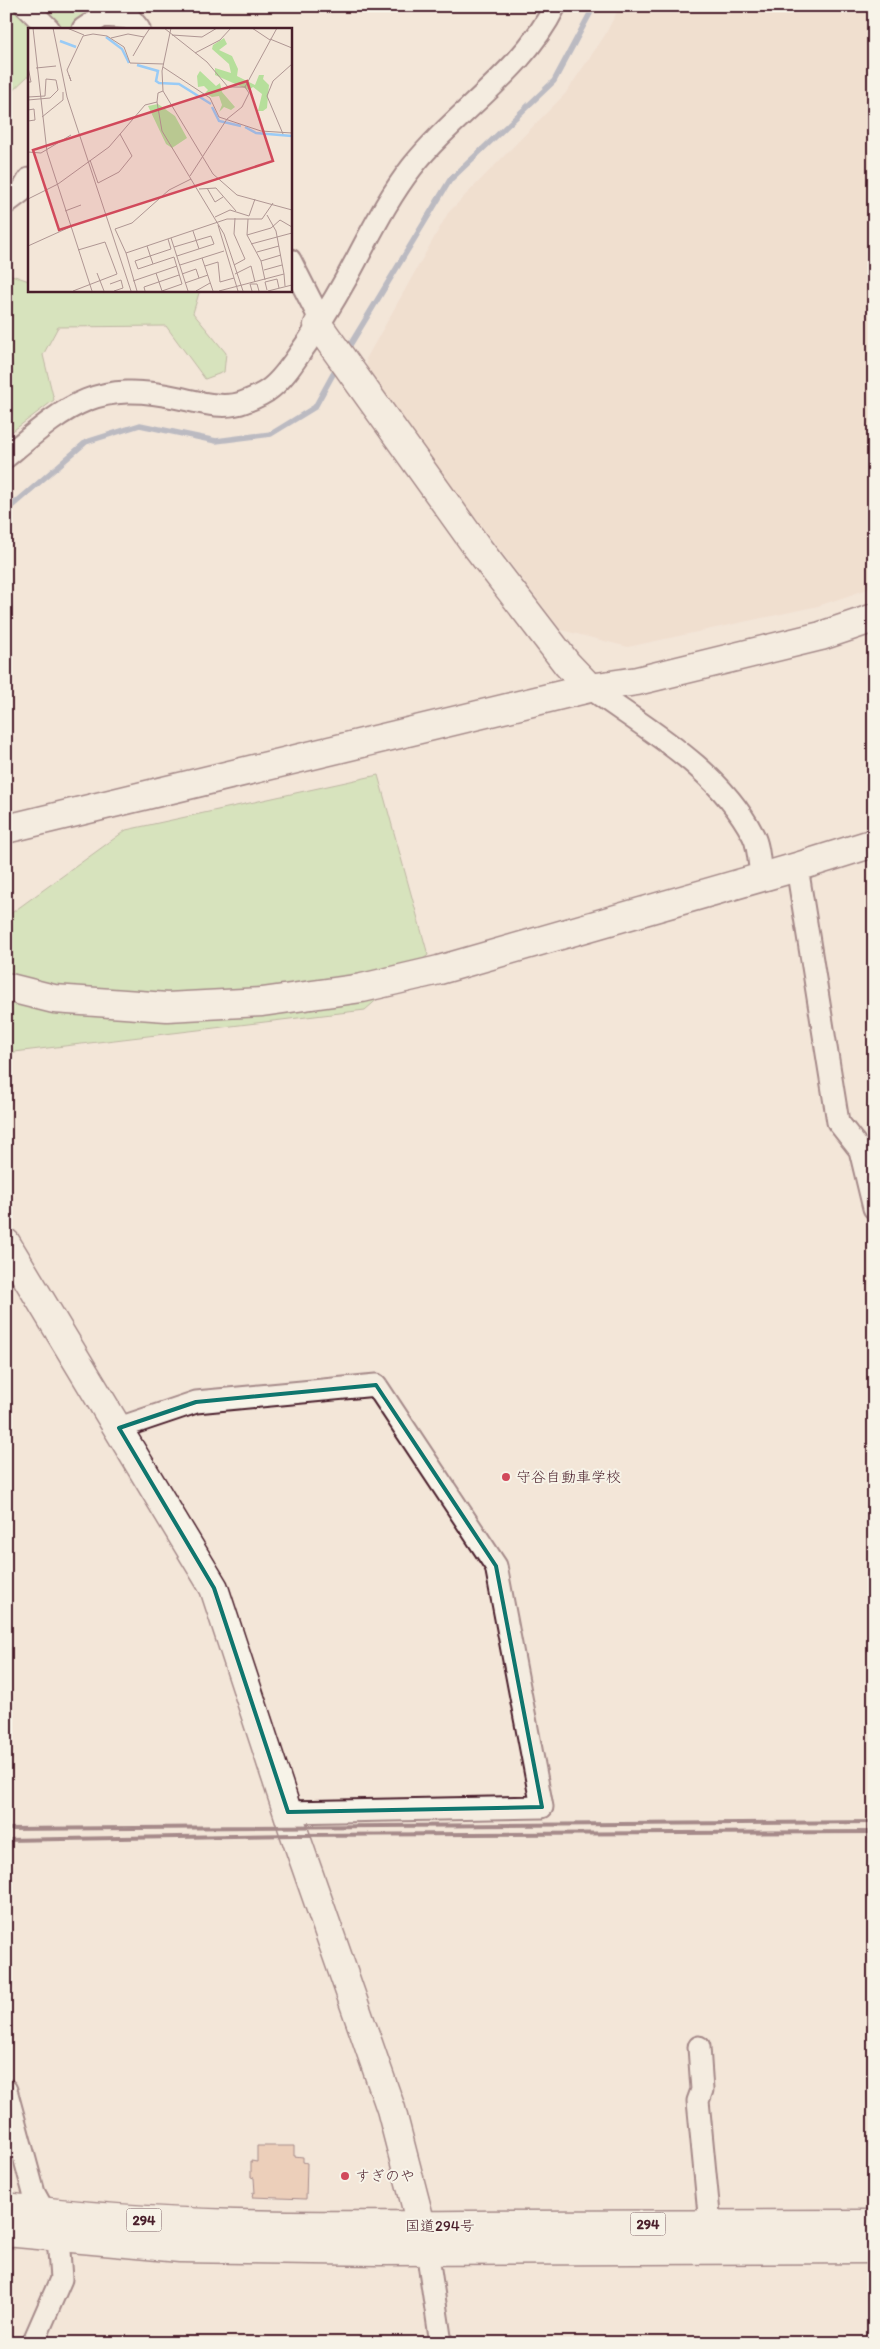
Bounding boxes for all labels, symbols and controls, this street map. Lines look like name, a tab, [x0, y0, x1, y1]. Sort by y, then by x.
inset map	[28, 28, 291, 291]
place label: 守谷自動車学校	[516, 1468, 621, 1486]
marker: 守谷自動車学校	[500, 1471, 512, 1483]
place label: すぎのや	[355, 2167, 415, 2185]
marker: すぎのや	[339, 2170, 351, 2182]
road number: 294	[126, 2208, 162, 2232]
road number: 294	[630, 2212, 666, 2236]
street label: 国道294号	[405, 2217, 475, 2235]

